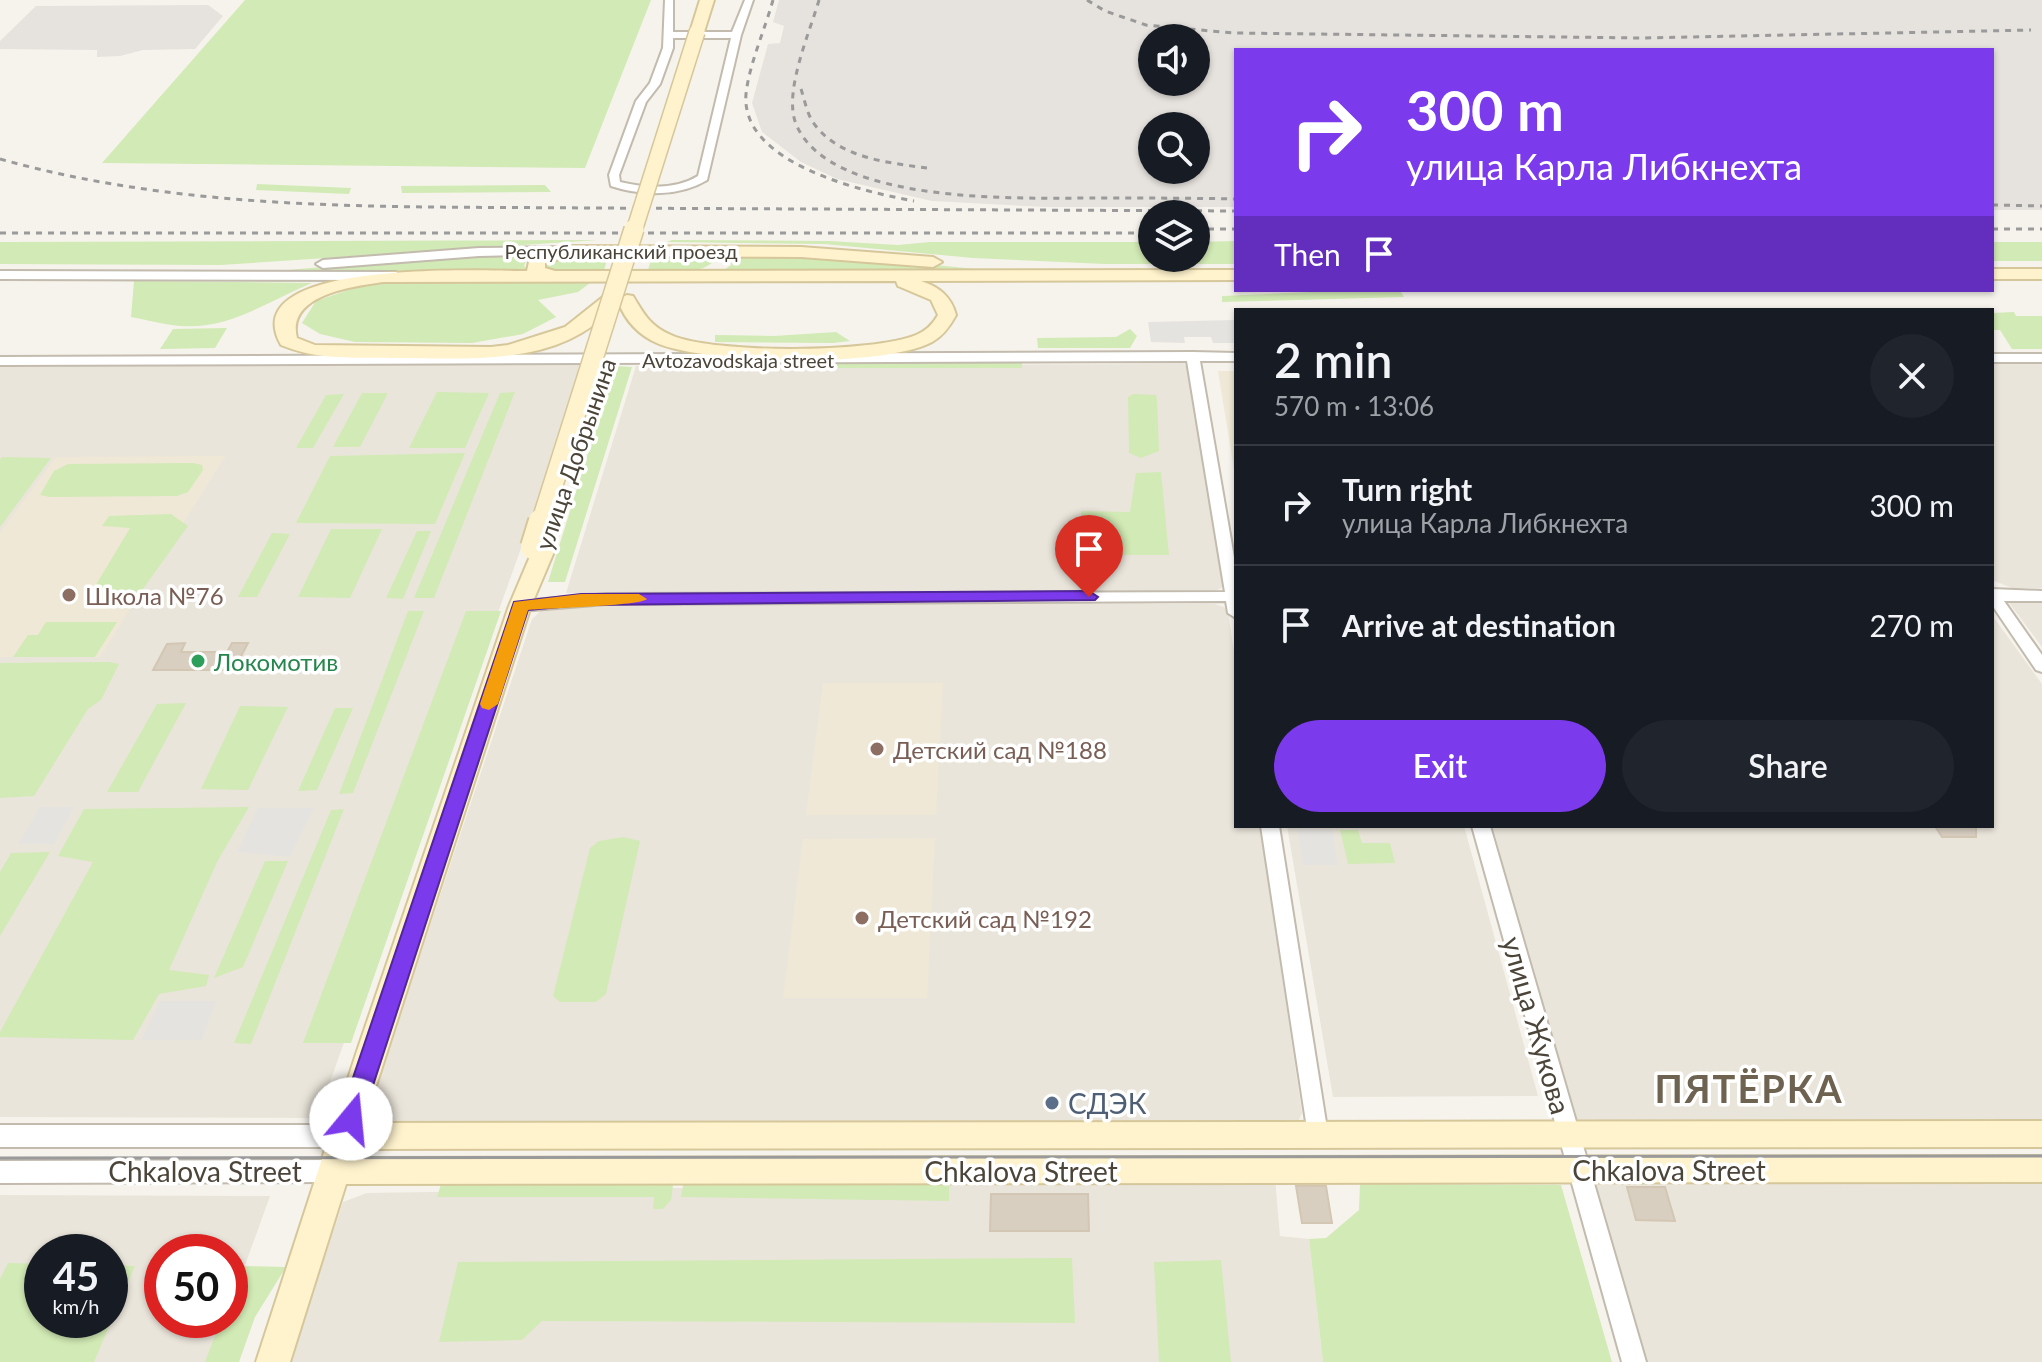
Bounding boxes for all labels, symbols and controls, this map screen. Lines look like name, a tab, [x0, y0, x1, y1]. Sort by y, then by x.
map controls	[1138, 24, 1210, 272]
button: sound	[1138, 24, 1210, 96]
text: 300 m	[1406, 76, 1564, 143]
icon: right	[1274, 80, 1378, 184]
button: search	[1138, 112, 1210, 184]
text: улица Карла Либкнехта	[1406, 144, 1802, 188]
button: layers	[1138, 200, 1210, 272]
icon: arrive	[1357, 232, 1401, 276]
text: Then	[1274, 236, 1341, 272]
street label: Республиканский проезд	[505, 239, 738, 263]
text: 2 min	[1274, 331, 1392, 388]
button: close	[1870, 334, 1954, 418]
street label: Avtozavodskaja street	[642, 348, 834, 372]
street label: улица Добрынина	[529, 354, 621, 554]
text: 570 m · 13:06	[1274, 390, 1434, 422]
text: Turn right	[1342, 471, 1472, 507]
icon: right	[1274, 483, 1318, 527]
text: 300 m	[1869, 487, 1954, 523]
text: улица Карла Либкнехта	[1342, 507, 1628, 539]
pin	[1055, 515, 1123, 597]
icon: arrive	[1067, 527, 1111, 571]
place label: Школа №76	[85, 581, 224, 610]
marker: Школа №76	[60, 586, 78, 604]
icon: arrive	[1274, 603, 1318, 647]
text: Arrive at destination	[1342, 607, 1616, 643]
text: 270 m	[1869, 607, 1954, 643]
place label: Локомотив	[213, 647, 338, 676]
marker: Локомотив	[189, 652, 207, 670]
button: Exit	[1274, 720, 1606, 812]
button: Share	[1622, 720, 1954, 812]
place label: Детский сад №188	[893, 735, 1107, 764]
marker: Детский сад №188	[868, 740, 886, 758]
place label: Детский сад №192	[878, 904, 1092, 933]
marker: Детский сад №192	[853, 909, 871, 927]
street label: улица Жукова	[1495, 932, 1579, 1118]
district label: ПЯТЁРКА	[1654, 1065, 1844, 1111]
position arrow	[309, 1077, 393, 1161]
place label: СДЭК	[1068, 1086, 1147, 1120]
marker: СДЭК	[1043, 1094, 1061, 1112]
street label: Chkalova Street	[1572, 1153, 1766, 1187]
street label: Chkalova Street	[108, 1154, 302, 1188]
street label: Chkalova Street	[924, 1154, 1118, 1188]
speed limit sign: 50	[144, 1234, 248, 1338]
text: 45	[53, 1252, 99, 1300]
text: km/h	[53, 1294, 99, 1318]

